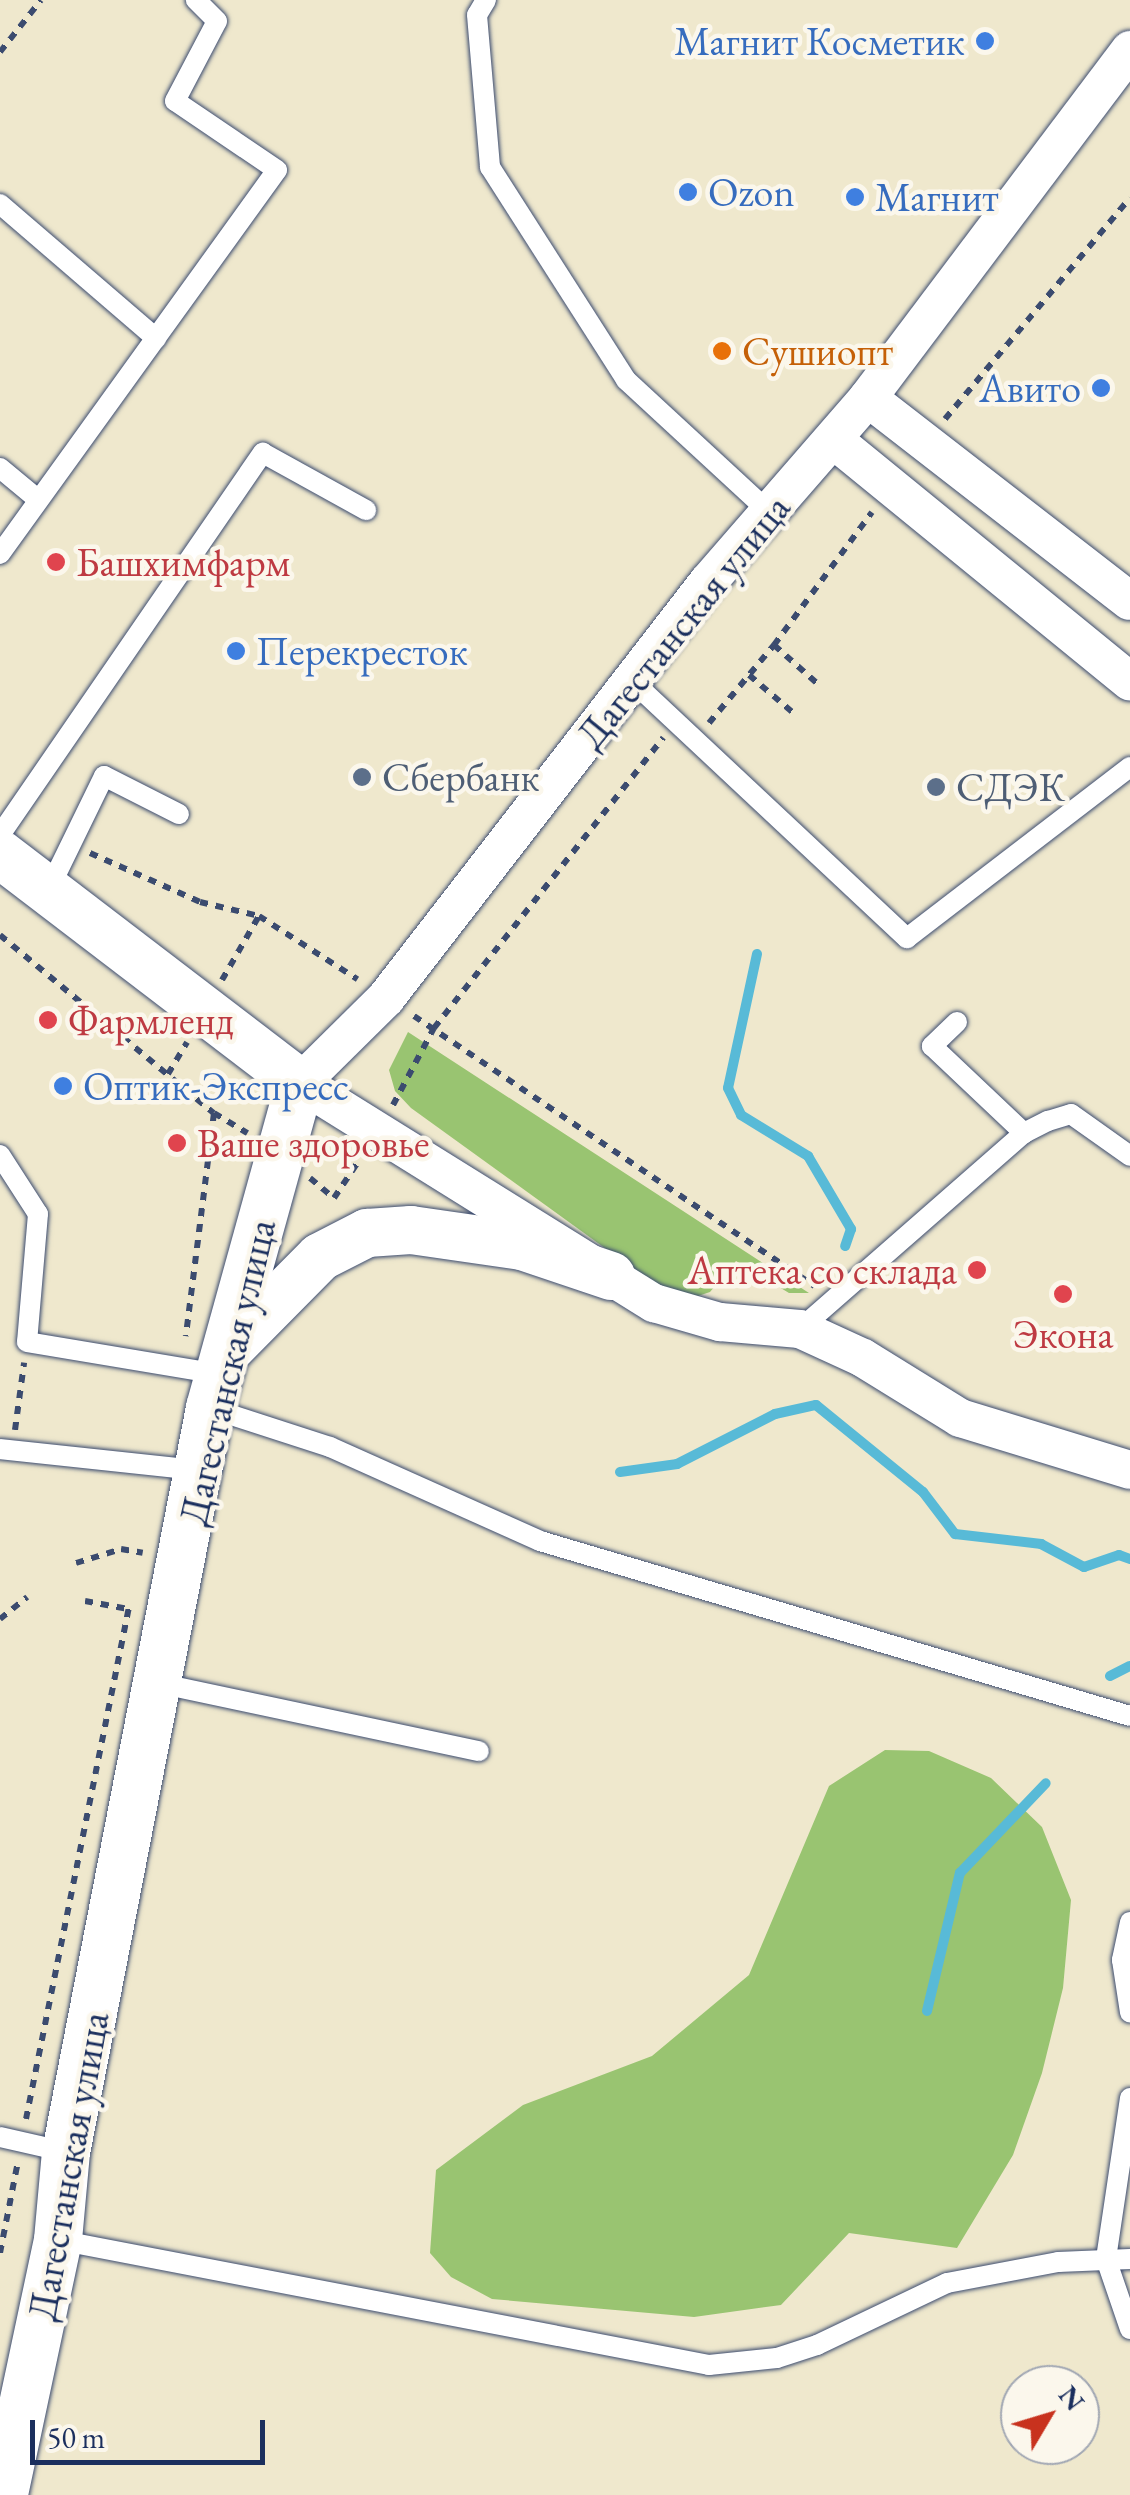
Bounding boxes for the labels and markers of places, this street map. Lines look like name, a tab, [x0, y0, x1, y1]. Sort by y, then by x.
place label: Магнит Косметик	[674, 17, 965, 65]
marker: Магнит Косметик	[974, 30, 996, 52]
place label: Ozon	[708, 168, 795, 216]
place label: Магнит	[875, 173, 999, 221]
marker: Ozon	[677, 181, 699, 203]
marker: Магнит	[844, 186, 866, 208]
place label: Сушиопт	[742, 327, 893, 375]
marker: Сушиопт	[711, 340, 733, 362]
place label: Авито	[979, 364, 1081, 412]
marker: Авито	[1090, 377, 1112, 399]
place label: Башхимфарм	[76, 538, 290, 586]
marker: Башхимфарм	[45, 551, 67, 573]
place label: Перекресток	[256, 627, 468, 675]
marker: Перекресток	[225, 640, 247, 662]
place label: Сбербанк	[382, 753, 540, 801]
place label: СДЭК	[956, 763, 1065, 811]
marker: Сбербанк	[351, 766, 373, 788]
marker: СДЭК	[925, 776, 947, 798]
place label: Фармленд	[68, 996, 234, 1044]
marker: Фармленд	[37, 1009, 59, 1031]
place label: Оптик-Экспресс	[83, 1062, 349, 1110]
marker: Оптик-Экспресс	[52, 1075, 74, 1097]
place label: Ваше здоровье	[197, 1119, 430, 1167]
marker: Ваше здоровье	[166, 1132, 188, 1154]
place label: Аптека со склада	[687, 1246, 957, 1294]
marker: Аптека со склада	[966, 1259, 988, 1281]
marker: Экона	[1052, 1283, 1074, 1305]
place label: Экона	[1013, 1310, 1113, 1358]

